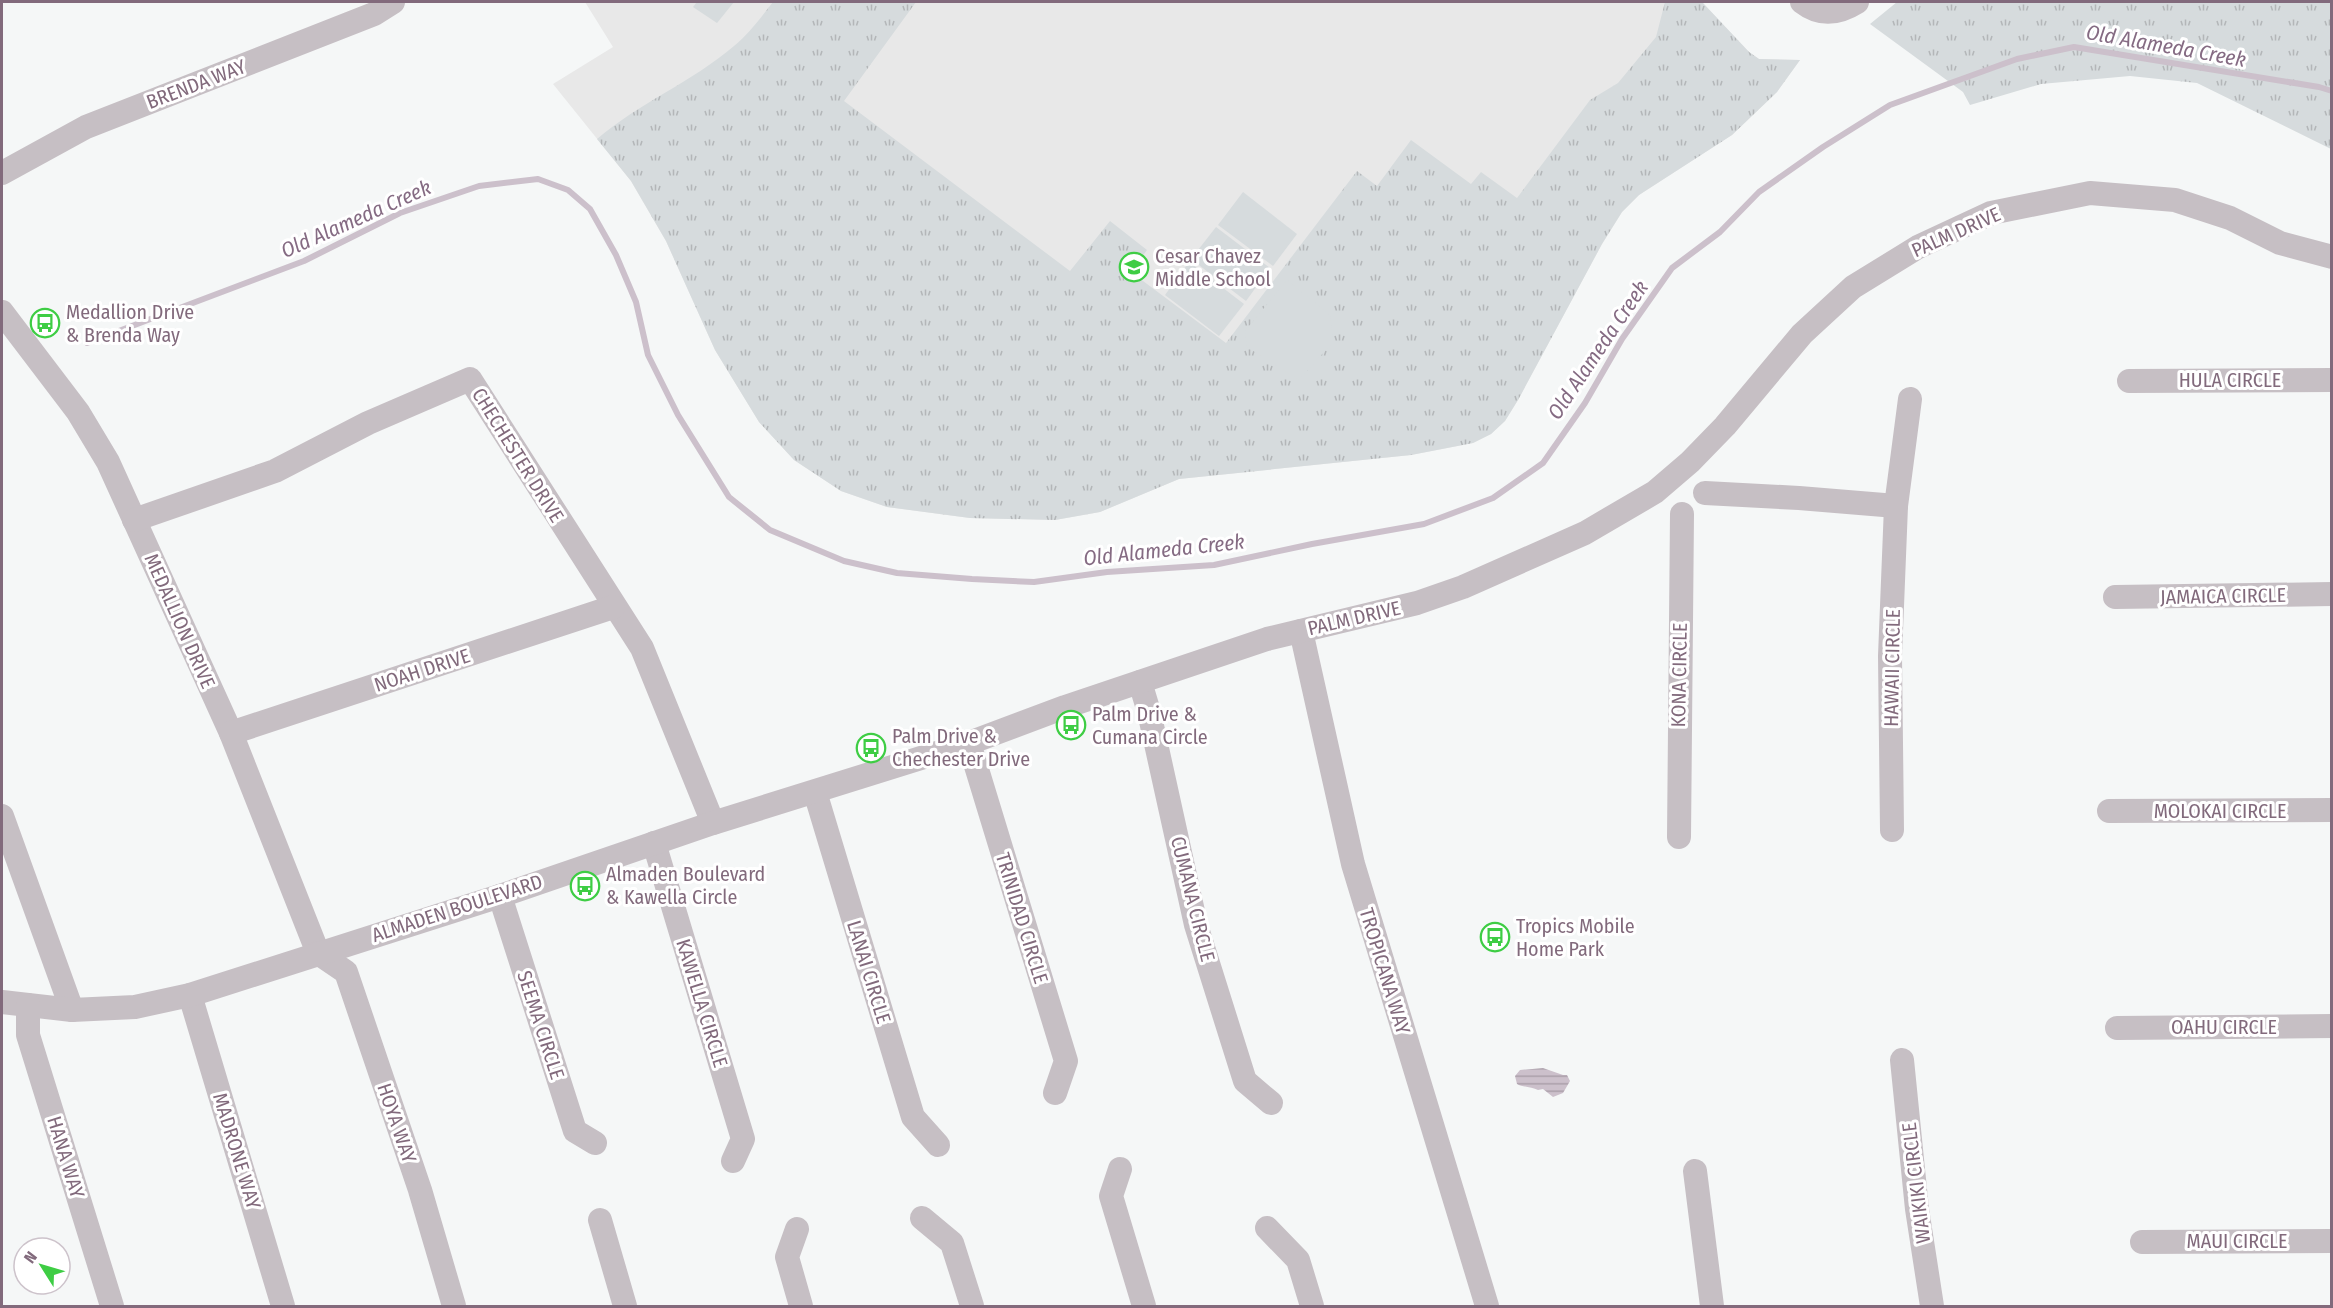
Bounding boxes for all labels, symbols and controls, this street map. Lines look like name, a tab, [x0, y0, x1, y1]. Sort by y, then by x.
water label: Old Alameda Creek	[2084, 19, 2248, 73]
street label: BRENDA WAY	[143, 54, 249, 114]
water label: Old Alameda Creek	[277, 174, 435, 264]
street label: PALM DRIVE	[1908, 202, 2004, 262]
place label: Cesar Chavez Middle School	[1155, 244, 1271, 291]
school or university icon: Cesar Chavez Middle School	[1118, 251, 1150, 283]
water label: Old Alameda Creek	[1542, 276, 1654, 424]
place label: Medallion Drive & Brenda Way	[66, 300, 194, 347]
bus stop icon: Medallion Drive & Brenda Way	[29, 307, 61, 339]
street label: HULA CIRCLE	[2179, 368, 2281, 392]
street label: CHECHESTER DRIVE	[467, 383, 569, 527]
water label: Old Alameda Creek	[1082, 529, 1246, 571]
street label: MEDALLION DRIVE	[140, 550, 220, 692]
street label: JAMAICA CIRCLE	[2160, 583, 2286, 609]
street label: PALM DRIVE	[1305, 596, 1403, 640]
street label: HAWAII CIRCLE	[1879, 609, 1905, 727]
street label: KONA CIRCLE	[1666, 622, 1692, 728]
street label: NOAH DRIVE	[371, 643, 473, 697]
place label: Palm Drive & Cumana Circle	[1092, 702, 1208, 749]
bus stop icon: Palm Drive & Cumana Circle	[1055, 709, 1087, 741]
place label: Palm Drive & Chechester Drive	[892, 724, 1030, 771]
bus stop icon: Palm Drive & Chechester Drive	[855, 732, 887, 764]
street label: MOLOKAI CIRCLE	[2154, 799, 2286, 823]
street label: CUMANA CIRCLE	[1166, 834, 1220, 964]
street label: TRINIDAD CIRCLE	[991, 850, 1053, 986]
place label: Almaden Boulevard & Kawella Circle	[606, 862, 765, 909]
street label: ALMADEN BOULEVARD	[369, 869, 545, 947]
bus stop icon: Almaden Boulevard & Kawella Circle	[569, 870, 601, 902]
street label: TROPICANA WAY	[1354, 905, 1416, 1037]
place label: Tropics Mobile Home Park	[1516, 914, 1635, 961]
street label: LANAI CIRCLE	[842, 918, 896, 1026]
bus stop icon: Tropics Mobile Home Park	[1479, 921, 1511, 953]
street label: KAWELLA CIRCLE	[671, 936, 733, 1070]
street label: SEEMA CIRCLE	[512, 968, 570, 1082]
street label: OAHU CIRCLE	[2171, 1015, 2277, 1039]
street label: HOYA WAY	[372, 1080, 422, 1166]
street label: MADRONE WAY	[208, 1090, 266, 1212]
street label: HANA WAY	[42, 1113, 90, 1201]
street label: WAIKIKI CIRCLE	[1897, 1121, 1935, 1245]
street label: MAUI CIRCLE	[2187, 1229, 2287, 1253]
north arrow	[12, 1236, 72, 1296]
text: N	[20, 1248, 41, 1267]

